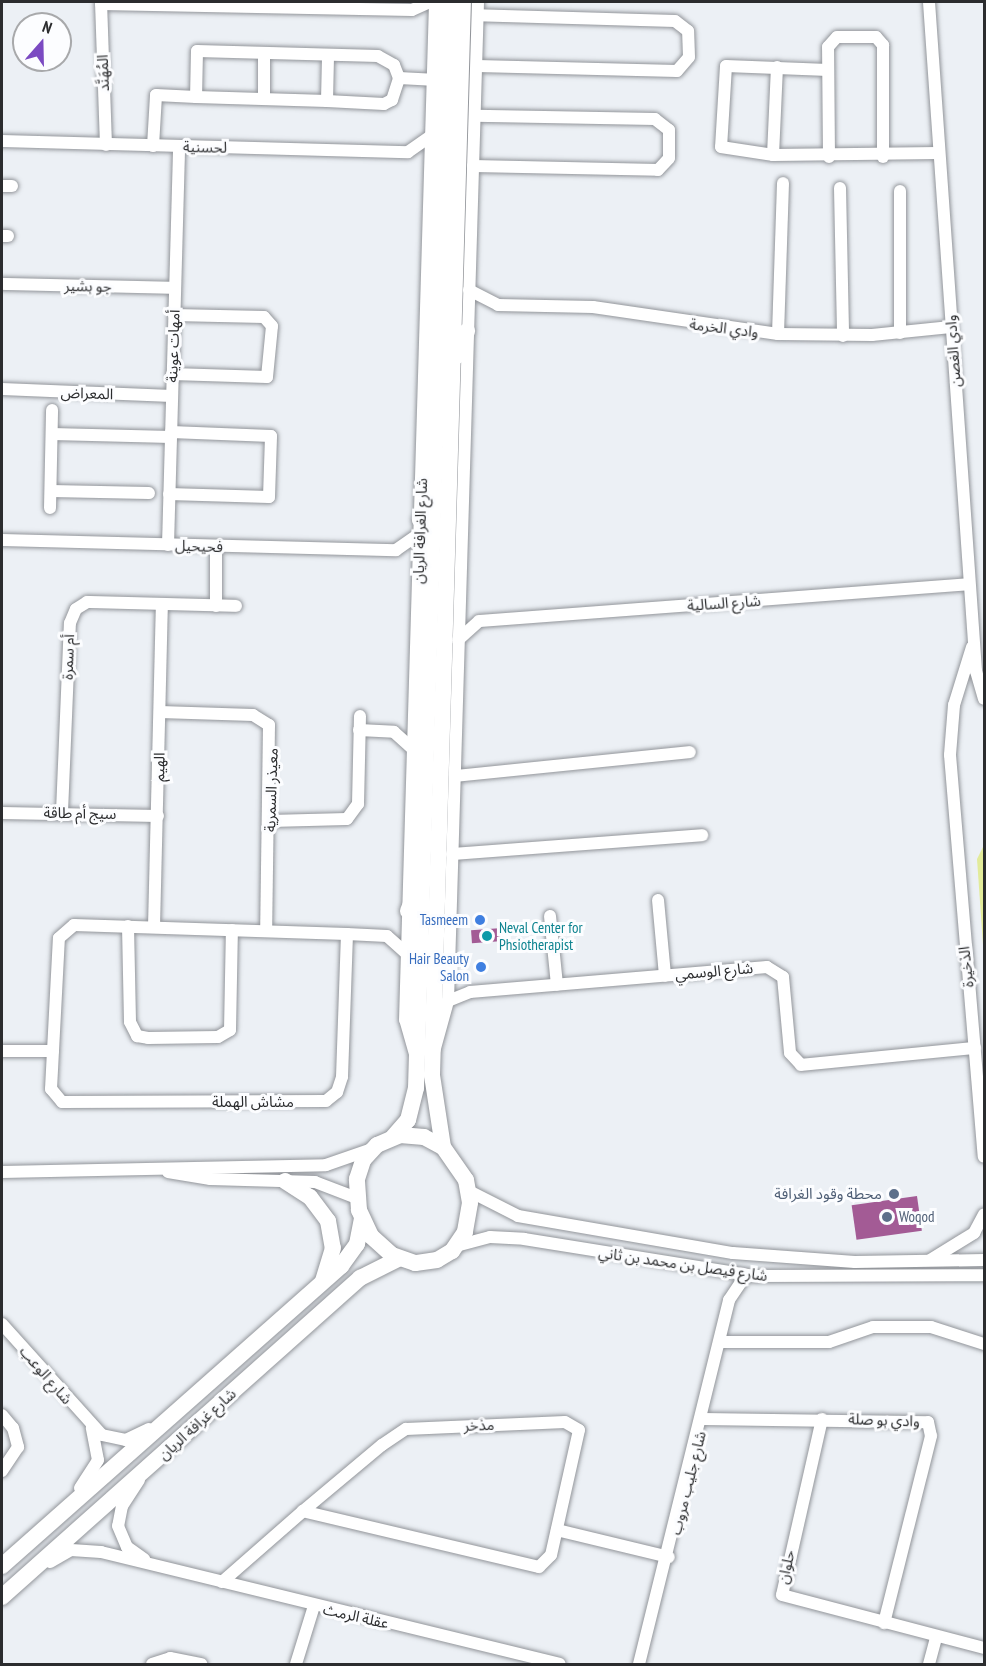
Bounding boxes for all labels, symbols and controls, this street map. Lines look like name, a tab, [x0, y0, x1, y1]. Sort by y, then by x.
north arrow	[12, 12, 72, 72]
text: N	[40, 16, 55, 38]
street label: المُهَنَّد	[93, 54, 113, 92]
street label: لحسنية	[183, 138, 227, 156]
street label: جو بشير	[64, 277, 112, 295]
street label: أمهات عوينة	[163, 309, 183, 383]
street label: وادي الغصن	[941, 314, 965, 388]
street label: وادي الخرمة	[688, 315, 760, 341]
street label: المعراض	[60, 383, 114, 403]
street label: شارع الغرافة الريان	[409, 478, 431, 584]
street label: فحيحيل	[175, 536, 223, 556]
street label: شارع السالية	[687, 591, 761, 615]
street label: أم سمرة	[58, 634, 78, 680]
street label: معيذر السمرية	[261, 748, 281, 832]
street label: الهيم	[150, 752, 168, 782]
street label: سيج أم طاقة	[43, 803, 117, 823]
place label: Tasmeem	[420, 911, 468, 929]
marker: Tasmeem	[473, 913, 487, 927]
place label: Neval Center for Phsiotherapist	[499, 918, 583, 953]
marker: Neval Center for Phsiotherapist	[480, 929, 494, 943]
street label: الذخيرة	[955, 946, 977, 988]
place label: Hair Beauty Salon	[409, 949, 469, 984]
street label: شارع الوسمي	[674, 959, 754, 983]
marker: Hair Beauty Salon	[474, 960, 488, 974]
street label: مشاش الهملة	[212, 1093, 294, 1111]
place label: محطة وقود الغرافة	[774, 1185, 882, 1203]
marker: محطة وقود الغرافة	[887, 1187, 901, 1201]
place label: Woqod	[899, 1208, 934, 1226]
marker: Woqod	[880, 1210, 894, 1224]
street label: شارع فيصل بن محمد بن ثاني	[597, 1243, 769, 1285]
street label: شارع الوعب	[16, 1342, 76, 1408]
street label: شارع غرافة الريان	[154, 1384, 240, 1464]
street label: وادي بو صلة	[848, 1410, 920, 1430]
street label: مذخر	[463, 1415, 495, 1435]
street label: شارع جليب مروب	[666, 1429, 710, 1537]
street label: حلوان	[774, 1548, 798, 1586]
street label: عقلة الرمث	[321, 1600, 391, 1632]

